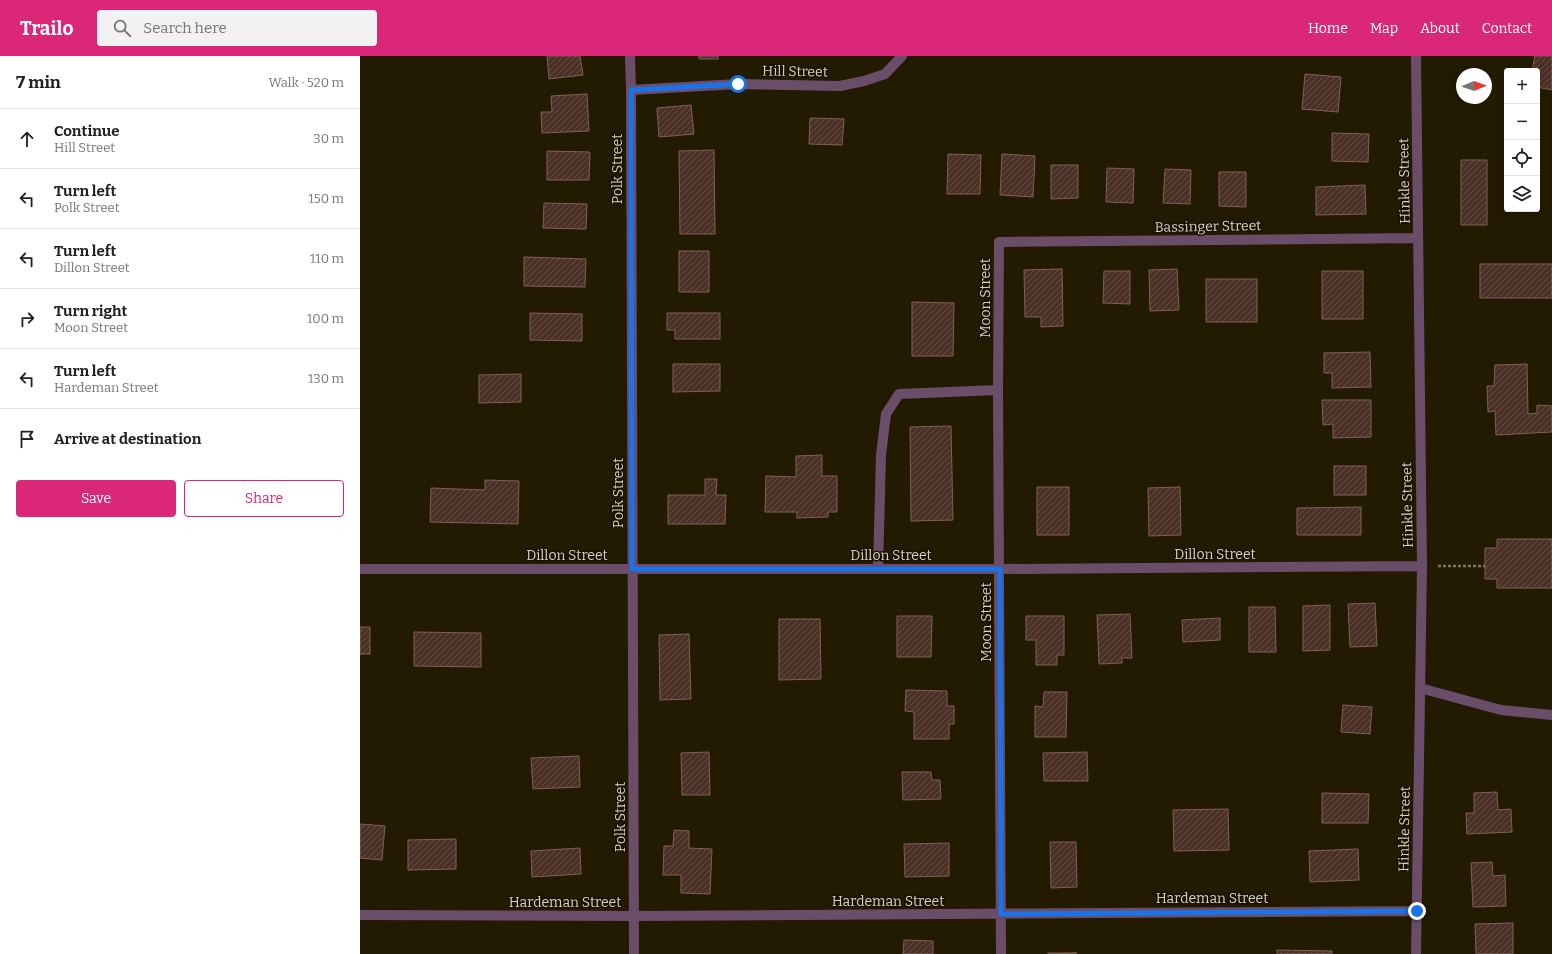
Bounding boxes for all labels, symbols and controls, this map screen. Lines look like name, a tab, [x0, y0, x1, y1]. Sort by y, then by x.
search box	[97, 10, 377, 46]
text: Trailo	[20, 17, 73, 40]
icon: search	[111, 17, 133, 39]
text: Search here	[143, 19, 227, 37]
text: Home	[1308, 20, 1348, 37]
text: Map	[1370, 20, 1398, 37]
text: About	[1420, 20, 1460, 37]
text: Contact	[1482, 20, 1532, 37]
street label: Hill Street	[762, 62, 828, 81]
north arrow	[1456, 68, 1492, 104]
map controls	[1504, 68, 1540, 212]
button: +	[1504, 68, 1540, 104]
text: 7 min	[16, 72, 61, 93]
text: Walk · 520 m	[268, 75, 344, 90]
route start	[729, 75, 747, 93]
button: −	[1504, 104, 1540, 140]
text: Continue	[54, 122, 120, 140]
icon: ahead	[16, 128, 38, 150]
text: 30 m	[313, 131, 344, 146]
street label: Polk Street	[609, 134, 626, 204]
street label: Hinkle Street	[1395, 138, 1414, 224]
text: Hill Street	[54, 140, 115, 155]
button: locate	[1504, 140, 1540, 176]
button: layers	[1504, 176, 1540, 212]
text: Turn left	[54, 182, 116, 200]
icon: left	[16, 188, 38, 210]
text: 150 m	[308, 191, 344, 206]
text: Polk Street	[54, 200, 119, 215]
street label: Bassinger Street	[1155, 217, 1261, 236]
text: Turn left	[54, 242, 116, 260]
icon: left	[16, 248, 38, 270]
text: 110 m	[310, 251, 344, 266]
street label: Moon Street	[977, 258, 994, 338]
text: Dillon Street	[54, 260, 130, 275]
text: Turn right	[54, 302, 127, 320]
icon: right	[16, 308, 38, 330]
text: 100 m	[307, 311, 344, 326]
text: Moon Street	[54, 320, 128, 335]
text: Turn left	[54, 362, 116, 380]
icon: left	[16, 368, 38, 390]
text: 130 m	[308, 371, 344, 386]
text: Hardeman Street	[54, 380, 159, 395]
icon: arrive	[16, 428, 38, 450]
text: Arrive at destination	[54, 430, 201, 448]
street label: Polk Street	[610, 458, 627, 528]
street label: Hinkle Street	[1398, 462, 1417, 548]
button: Save	[16, 480, 176, 517]
button: Share	[184, 480, 344, 517]
street label: Dillon Street	[1174, 546, 1256, 563]
street label: Dillon Street	[526, 547, 608, 564]
street label: Dillon Street	[850, 547, 932, 564]
street label: Moon Street	[978, 582, 995, 662]
street label: Polk Street	[612, 782, 629, 852]
street label: Hinkle Street	[1395, 786, 1414, 872]
street label: Hardeman Street	[1156, 890, 1268, 907]
street label: Hardeman Street	[832, 893, 944, 910]
street label: Hardeman Street	[509, 894, 621, 911]
route end	[1408, 902, 1426, 920]

